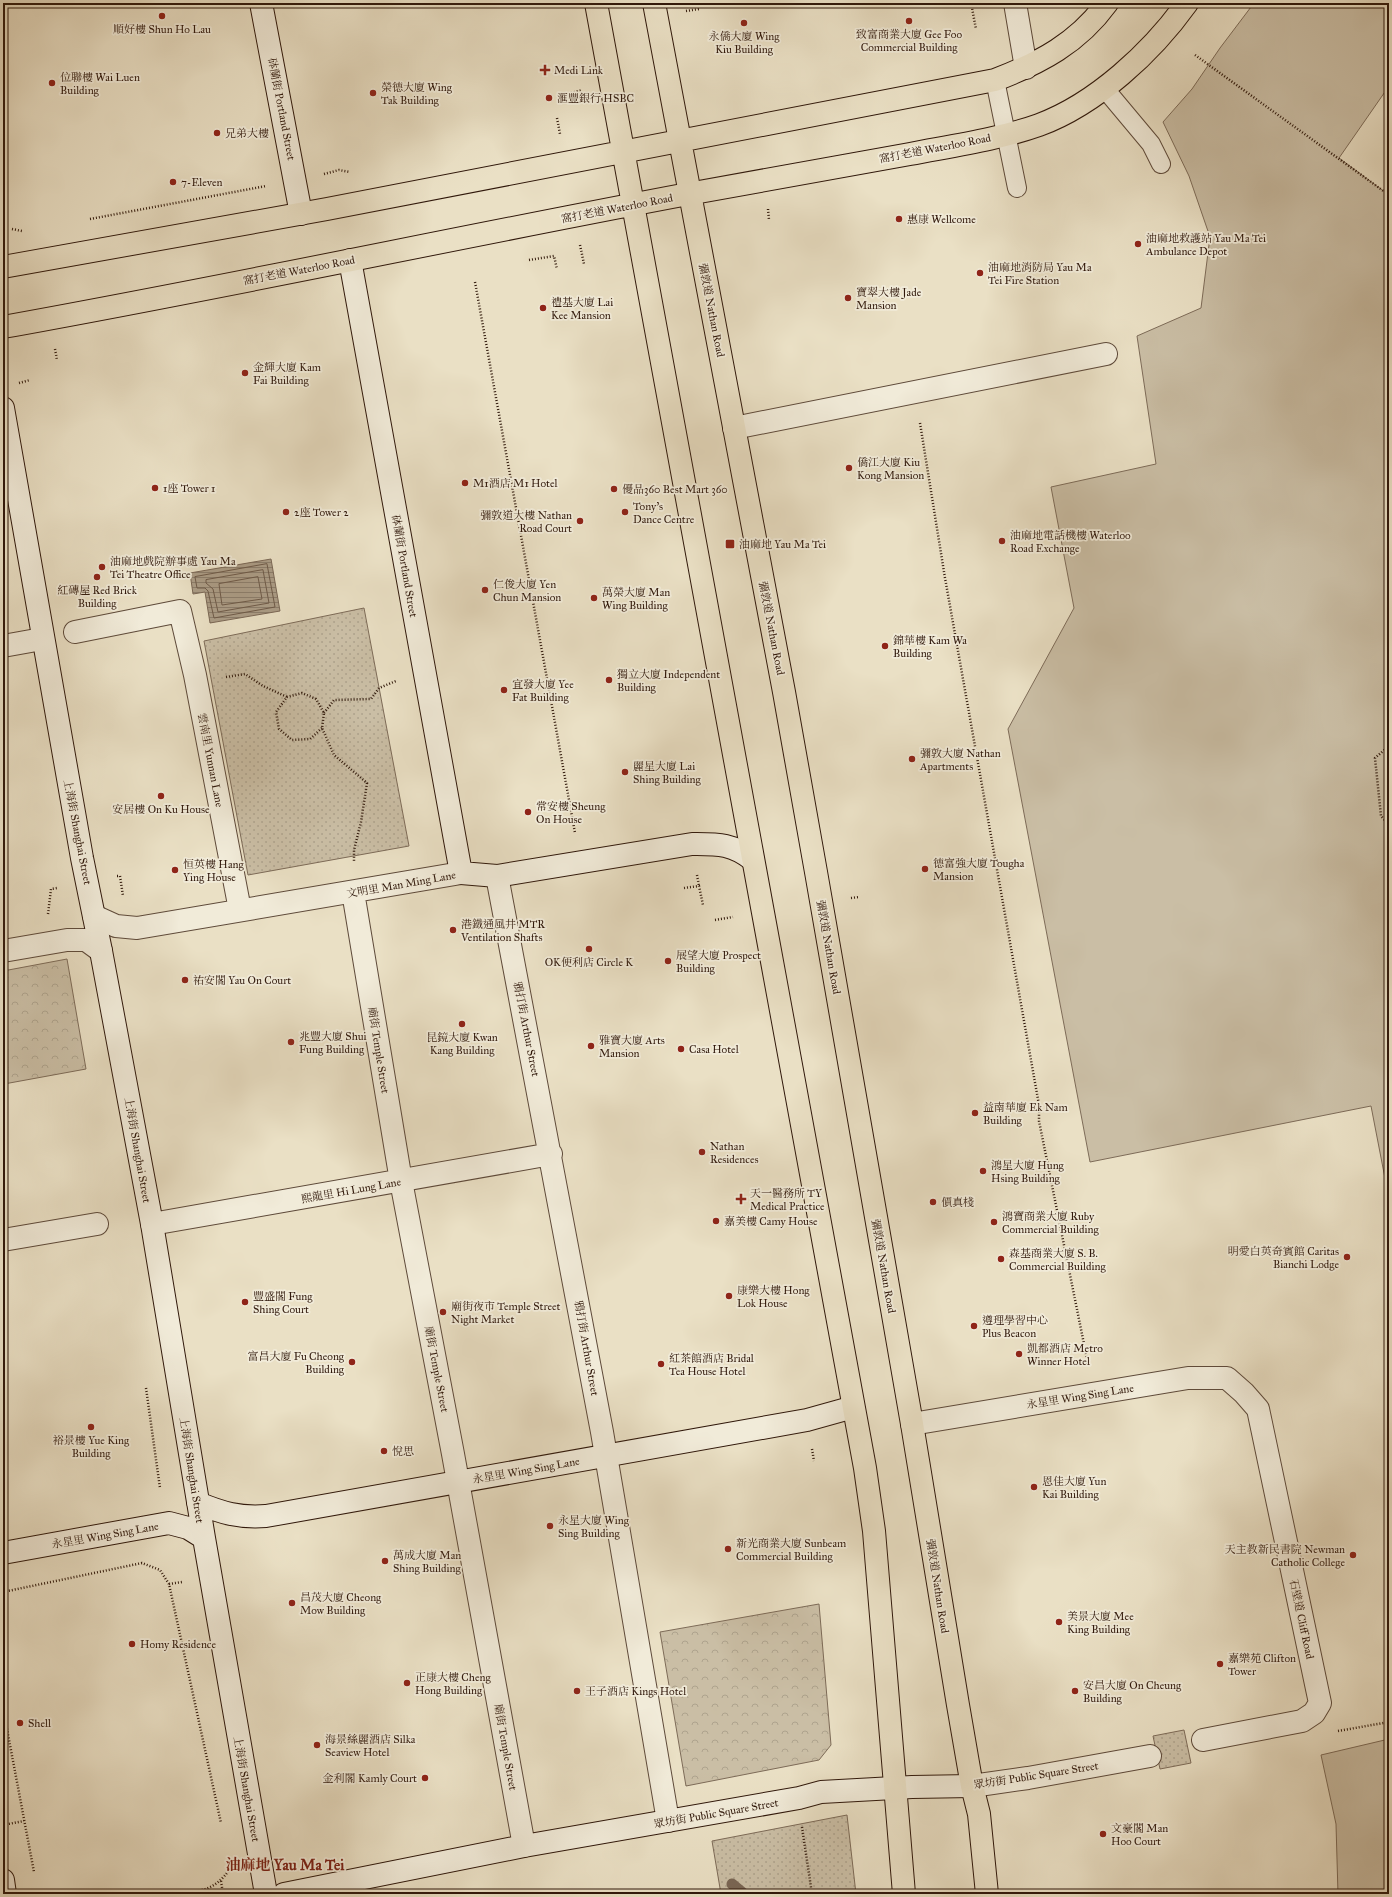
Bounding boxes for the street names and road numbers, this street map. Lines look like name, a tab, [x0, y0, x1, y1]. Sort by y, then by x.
street label: 砵蘭街 Portland Street	[265, 57, 298, 161]
street label: 窩打老道 Waterloo Road	[878, 131, 992, 166]
street label: 窩打老道 Waterloo Road	[560, 191, 674, 226]
street label: 窩打老道 Waterloo Road	[242, 253, 356, 288]
street label: 彌敦道 Nathan Road	[696, 262, 727, 359]
street label: 砵蘭街 Portland Street	[389, 514, 420, 618]
street label: 彌敦道 Nathan Road	[756, 580, 787, 677]
street label: 雲南里 Yunnan Lane	[195, 712, 226, 809]
street label: 上海街 Shanghai Street	[61, 778, 94, 886]
street label: 文明里 Man Ming Lane	[345, 868, 457, 901]
street label: 彌敦道 Nathan Road	[814, 899, 843, 996]
street label: 鴉打街 Arthur Street	[511, 980, 542, 1078]
street label: 廟街 Temple Street	[365, 1006, 392, 1094]
street label: 上海街 Shanghai Street	[122, 1096, 153, 1204]
street label: 熙龍里 Hi Lung Lane	[300, 1175, 402, 1206]
street label: 彌敦道 Nathan Road	[869, 1218, 898, 1315]
street label: 鴉打街 Arthur Street	[572, 1299, 601, 1397]
street label: 廟街 Temple Street	[422, 1325, 451, 1413]
street label: 永星里 Wing Sing Lane	[1026, 1382, 1135, 1411]
street label: 上海街 Shanghai Street	[177, 1416, 206, 1524]
street label: 永星里 Wing Sing Lane	[472, 1455, 581, 1486]
street label: 永星里 Wing Sing Lane	[51, 1520, 160, 1551]
street label: 彌敦道 Nathan Road	[924, 1538, 951, 1635]
street label: 石壁道 Cliff Road	[1287, 1578, 1316, 1661]
street label: 廟街 Temple Street	[492, 1703, 520, 1791]
street label: 上海街 Shanghai Street	[231, 1735, 262, 1843]
street label: 眾坊街 Public Square Street	[973, 1759, 1100, 1793]
street label: 眾坊街 Public Square Street	[653, 1796, 780, 1832]

